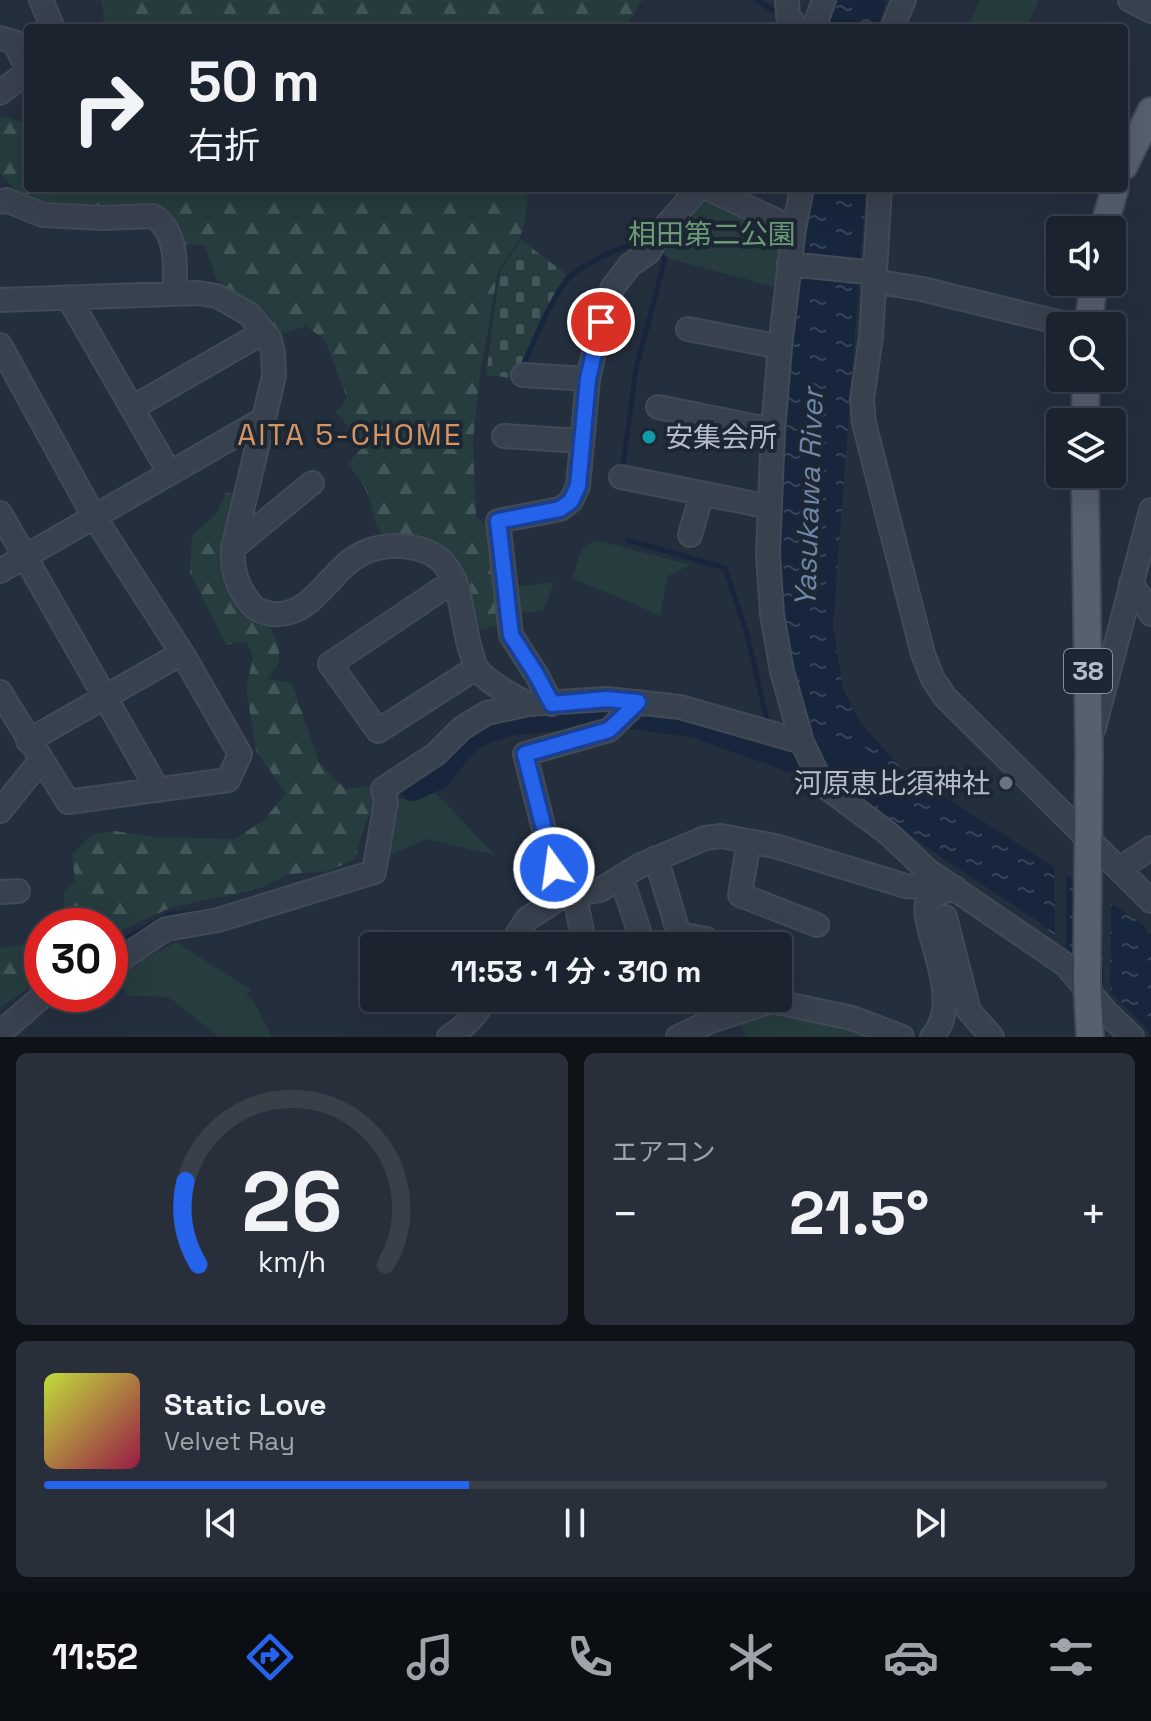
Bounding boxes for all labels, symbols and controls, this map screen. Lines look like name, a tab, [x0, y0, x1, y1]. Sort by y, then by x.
text: 50 m	[188, 46, 320, 117]
icon: right	[56, 56, 160, 160]
text: 右折	[188, 123, 260, 169]
park label: 相田第二公園	[628, 216, 796, 252]
map controls	[1046, 216, 1126, 488]
button: sound	[1046, 216, 1126, 296]
pin	[567, 288, 635, 356]
icon: arrive	[579, 300, 623, 344]
button: search	[1046, 312, 1126, 392]
water label: Yasukawa River	[785, 385, 832, 608]
button: layers	[1046, 408, 1126, 488]
district label: AITA 5-CHOME	[237, 415, 463, 454]
place label: 安集会所	[665, 419, 777, 455]
marker: 安集会所	[640, 428, 658, 446]
road number: 38	[1064, 649, 1112, 693]
place label: 河原恵比須神社	[794, 765, 990, 801]
marker: 河原恵比須神社	[997, 774, 1015, 792]
position arrow	[512, 826, 596, 910]
speed limit sign: 30	[24, 908, 128, 1012]
text: 11:53 · 1 分 · 310 m	[451, 952, 701, 991]
text: エアコン	[612, 1135, 716, 1169]
text: 26	[241, 1149, 342, 1255]
text: 21.5°	[789, 1175, 929, 1252]
text: −	[612, 1186, 639, 1242]
text: +	[1080, 1186, 1107, 1242]
text: km/h	[258, 1244, 326, 1280]
text: Static Love	[164, 1385, 327, 1424]
text: Velvet Ray	[164, 1424, 295, 1458]
icon: previous	[199, 1501, 243, 1545]
icon: pause	[553, 1501, 597, 1545]
icon: next	[908, 1501, 952, 1545]
icon: directions	[242, 1629, 298, 1685]
icon: music	[402, 1629, 458, 1685]
icon: phone	[562, 1629, 618, 1685]
icon: climate	[723, 1629, 779, 1685]
icon: car	[883, 1629, 939, 1685]
icon: filters	[1043, 1629, 1099, 1685]
text: 11:52	[52, 1634, 138, 1680]

